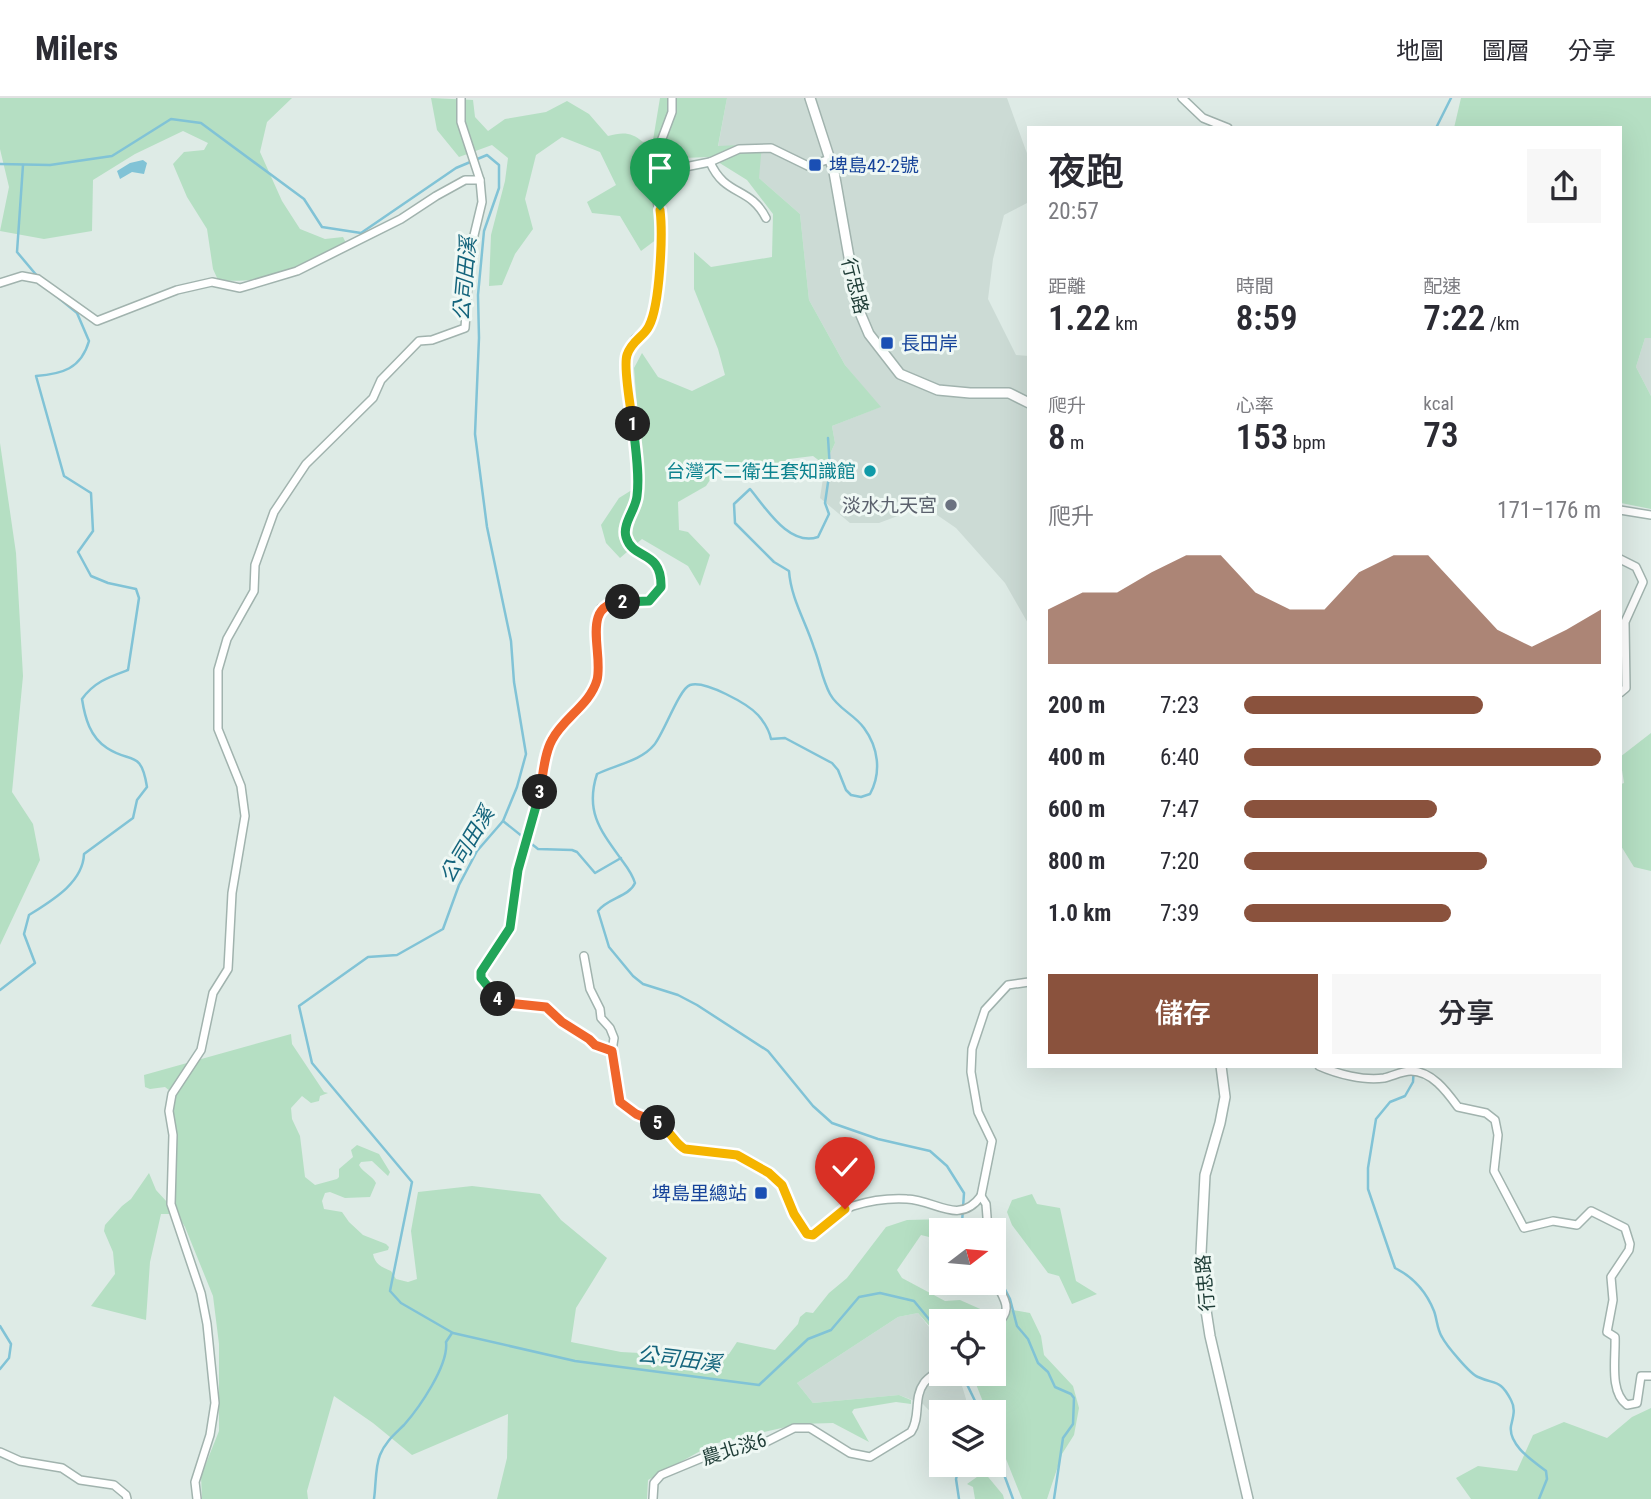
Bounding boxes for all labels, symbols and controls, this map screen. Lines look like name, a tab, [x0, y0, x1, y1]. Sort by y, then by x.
text: Milers	[35, 29, 118, 68]
text: 地圖	[1396, 37, 1444, 65]
text: 圖層	[1482, 37, 1530, 65]
text: 分享	[1568, 37, 1616, 65]
pin	[630, 138, 690, 210]
icon: arrive	[641, 149, 679, 187]
button: share	[1527, 149, 1601, 223]
text: 夜跑	[1048, 150, 1124, 194]
place label: 埤島42-2號	[829, 154, 919, 177]
marker: 埤島42-2號	[807, 157, 823, 173]
text: 20:57	[1048, 198, 1099, 225]
water label: 公司田溪	[449, 233, 481, 322]
street label: 行忠路	[837, 256, 873, 316]
text: 距離	[1048, 275, 1086, 298]
text: 時間	[1236, 275, 1274, 298]
text: 配速	[1423, 275, 1461, 298]
text: 1.22	[1048, 298, 1111, 339]
text: 8:59	[1236, 298, 1298, 339]
text: 7:22	[1423, 298, 1485, 339]
text: km	[1111, 312, 1138, 335]
text: /km	[1485, 312, 1520, 335]
place label: 長田岸	[901, 332, 958, 355]
marker: 長田岸	[879, 335, 895, 351]
text: kcal	[1423, 392, 1454, 415]
text: 爬升	[1048, 394, 1086, 417]
text: 心率	[1236, 394, 1274, 417]
pin: 1	[616, 406, 650, 442]
text: 1	[628, 412, 637, 435]
text: 73	[1423, 415, 1459, 456]
text: 8	[1048, 417, 1066, 458]
text: 153	[1236, 417, 1288, 458]
text: m	[1066, 431, 1084, 454]
text: bpm	[1288, 431, 1326, 454]
place label: 台灣不二衛生套知識館	[666, 460, 856, 483]
marker: 台灣不二衛生套知識館	[862, 463, 878, 479]
place label: 淡水九天宮	[842, 494, 937, 517]
marker: 淡水九天宮	[943, 497, 959, 513]
text: 171–176 m	[1497, 497, 1601, 524]
text: 爬升	[1048, 503, 1094, 530]
pin: 2	[606, 584, 640, 620]
text: 2	[618, 590, 627, 613]
text: 200 m	[1048, 692, 1105, 719]
text: 7:23	[1160, 692, 1199, 719]
text: 400 m	[1048, 744, 1105, 771]
text: 6:40	[1160, 744, 1199, 771]
pin: 3	[522, 774, 558, 810]
text: 3	[535, 780, 544, 803]
text: 600 m	[1048, 796, 1105, 823]
text: 7:47	[1160, 796, 1199, 823]
water label: 公司田溪	[435, 800, 500, 887]
text: 800 m	[1048, 848, 1105, 875]
text: 7:20	[1160, 848, 1199, 875]
text: 1.0 km	[1048, 900, 1111, 927]
text: 7:39	[1160, 900, 1199, 927]
button: 儲存	[1048, 974, 1318, 1054]
button: 分享	[1332, 974, 1601, 1054]
pin: 4	[480, 982, 516, 1016]
text: 4	[493, 987, 502, 1010]
pin: 5	[640, 1105, 676, 1140]
text: 5	[653, 1111, 662, 1134]
pin	[815, 1137, 875, 1209]
icon: check	[826, 1148, 864, 1186]
place label: 埤島里總站	[652, 1182, 747, 1205]
marker: 埤島里總站	[753, 1185, 769, 1201]
north arrow	[929, 1218, 1006, 1295]
map controls	[929, 1218, 1006, 1477]
street label: 行忠路	[1191, 1254, 1219, 1312]
button: locate	[929, 1309, 1006, 1386]
water label: 公司田溪	[636, 1342, 725, 1376]
button: layers	[929, 1400, 1006, 1477]
street label: 農北淡6	[699, 1428, 769, 1470]

